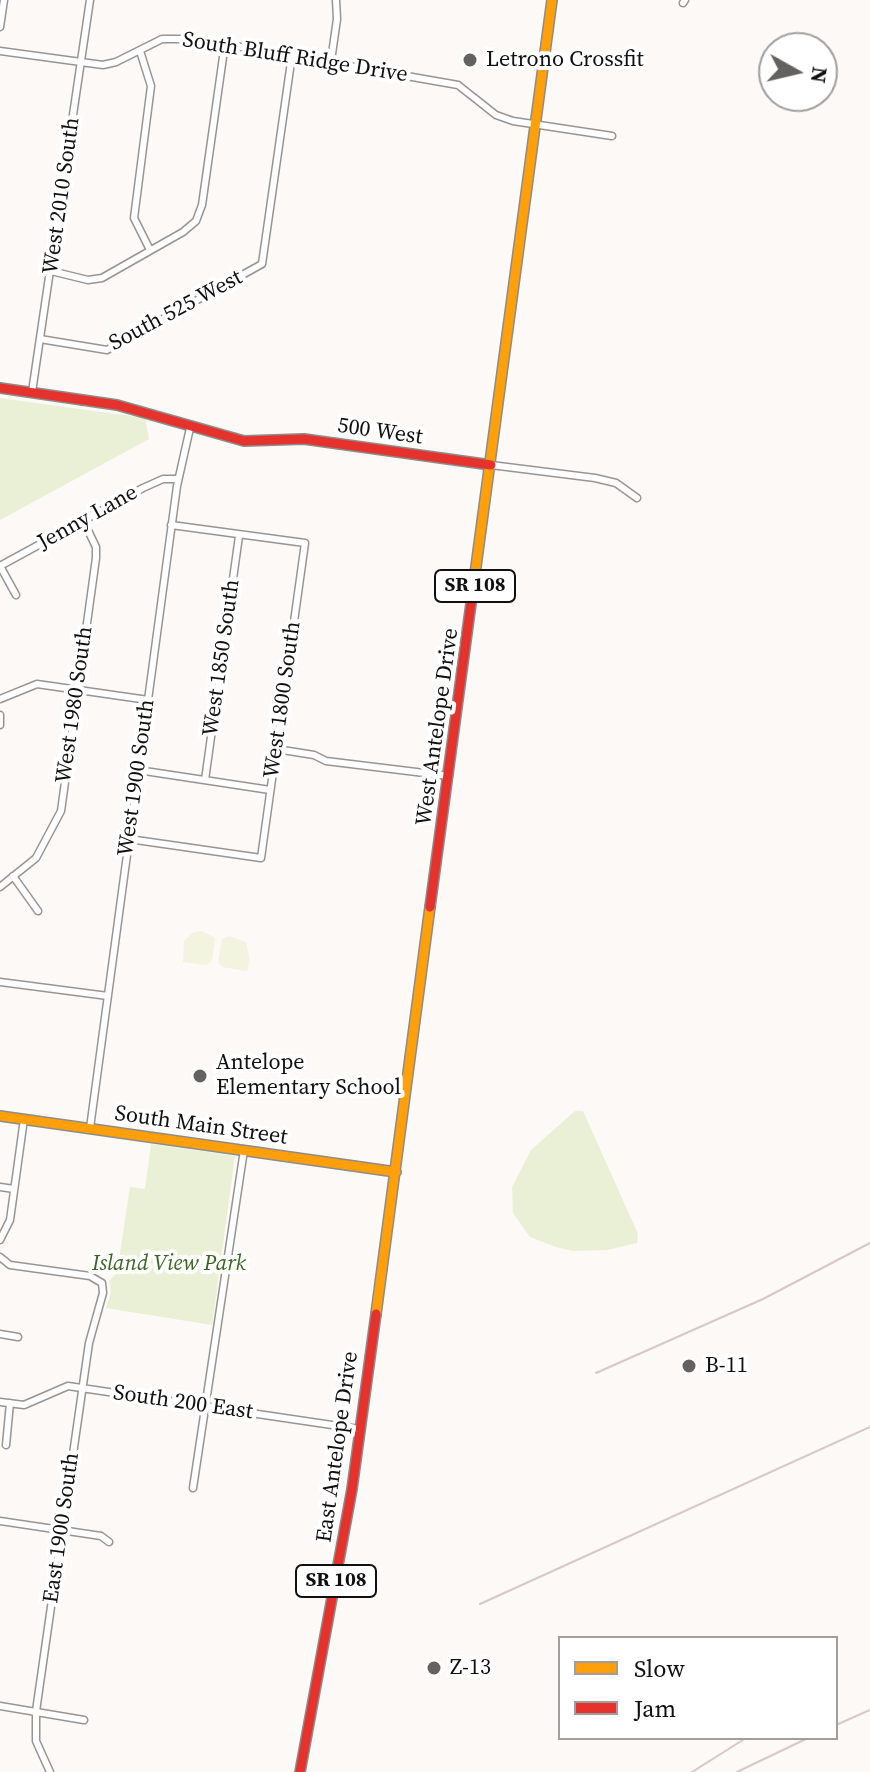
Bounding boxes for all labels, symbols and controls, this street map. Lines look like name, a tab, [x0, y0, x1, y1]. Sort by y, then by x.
street label: South Bluff Ridge Drive	[181, 27, 409, 89]
north arrow	[758, 32, 838, 112]
place label: Letrono Crossfit	[486, 47, 644, 73]
marker: Letrono Crossfit	[461, 51, 479, 69]
text: N	[804, 65, 836, 85]
street label: West 2010 South	[38, 116, 86, 276]
street label: South 525 West	[105, 265, 247, 357]
street label: 500 West	[336, 413, 424, 451]
street label: Jenny Lane	[33, 480, 143, 556]
road number: SR 108	[435, 570, 515, 602]
street label: West 1850 South	[198, 578, 246, 738]
street label: West 1800 South	[259, 620, 307, 780]
street label: West 1980 South	[51, 625, 99, 785]
street label: West Antelope Drive	[411, 627, 465, 827]
street label: West 1900 South	[113, 698, 161, 858]
place label: Antelope Elementary School	[216, 1050, 401, 1102]
marker: Antelope Elementary School	[191, 1067, 209, 1085]
street label: South Main Street	[113, 1101, 289, 1151]
park label: Island View Park	[92, 1251, 246, 1277]
street label: East Antelope Drive	[312, 1350, 364, 1544]
place label: B-11	[705, 1353, 748, 1379]
marker: B-11	[680, 1357, 698, 1375]
street label: South 200 East	[111, 1380, 255, 1426]
street label: East 1900 South	[38, 1451, 86, 1605]
road number: SR 108	[296, 1565, 376, 1597]
legend	[558, 1636, 838, 1740]
text: Slow	[634, 1652, 685, 1685]
place label: Z-13	[450, 1655, 491, 1681]
marker: Z-13	[425, 1659, 443, 1677]
text: Jam	[634, 1692, 676, 1725]

